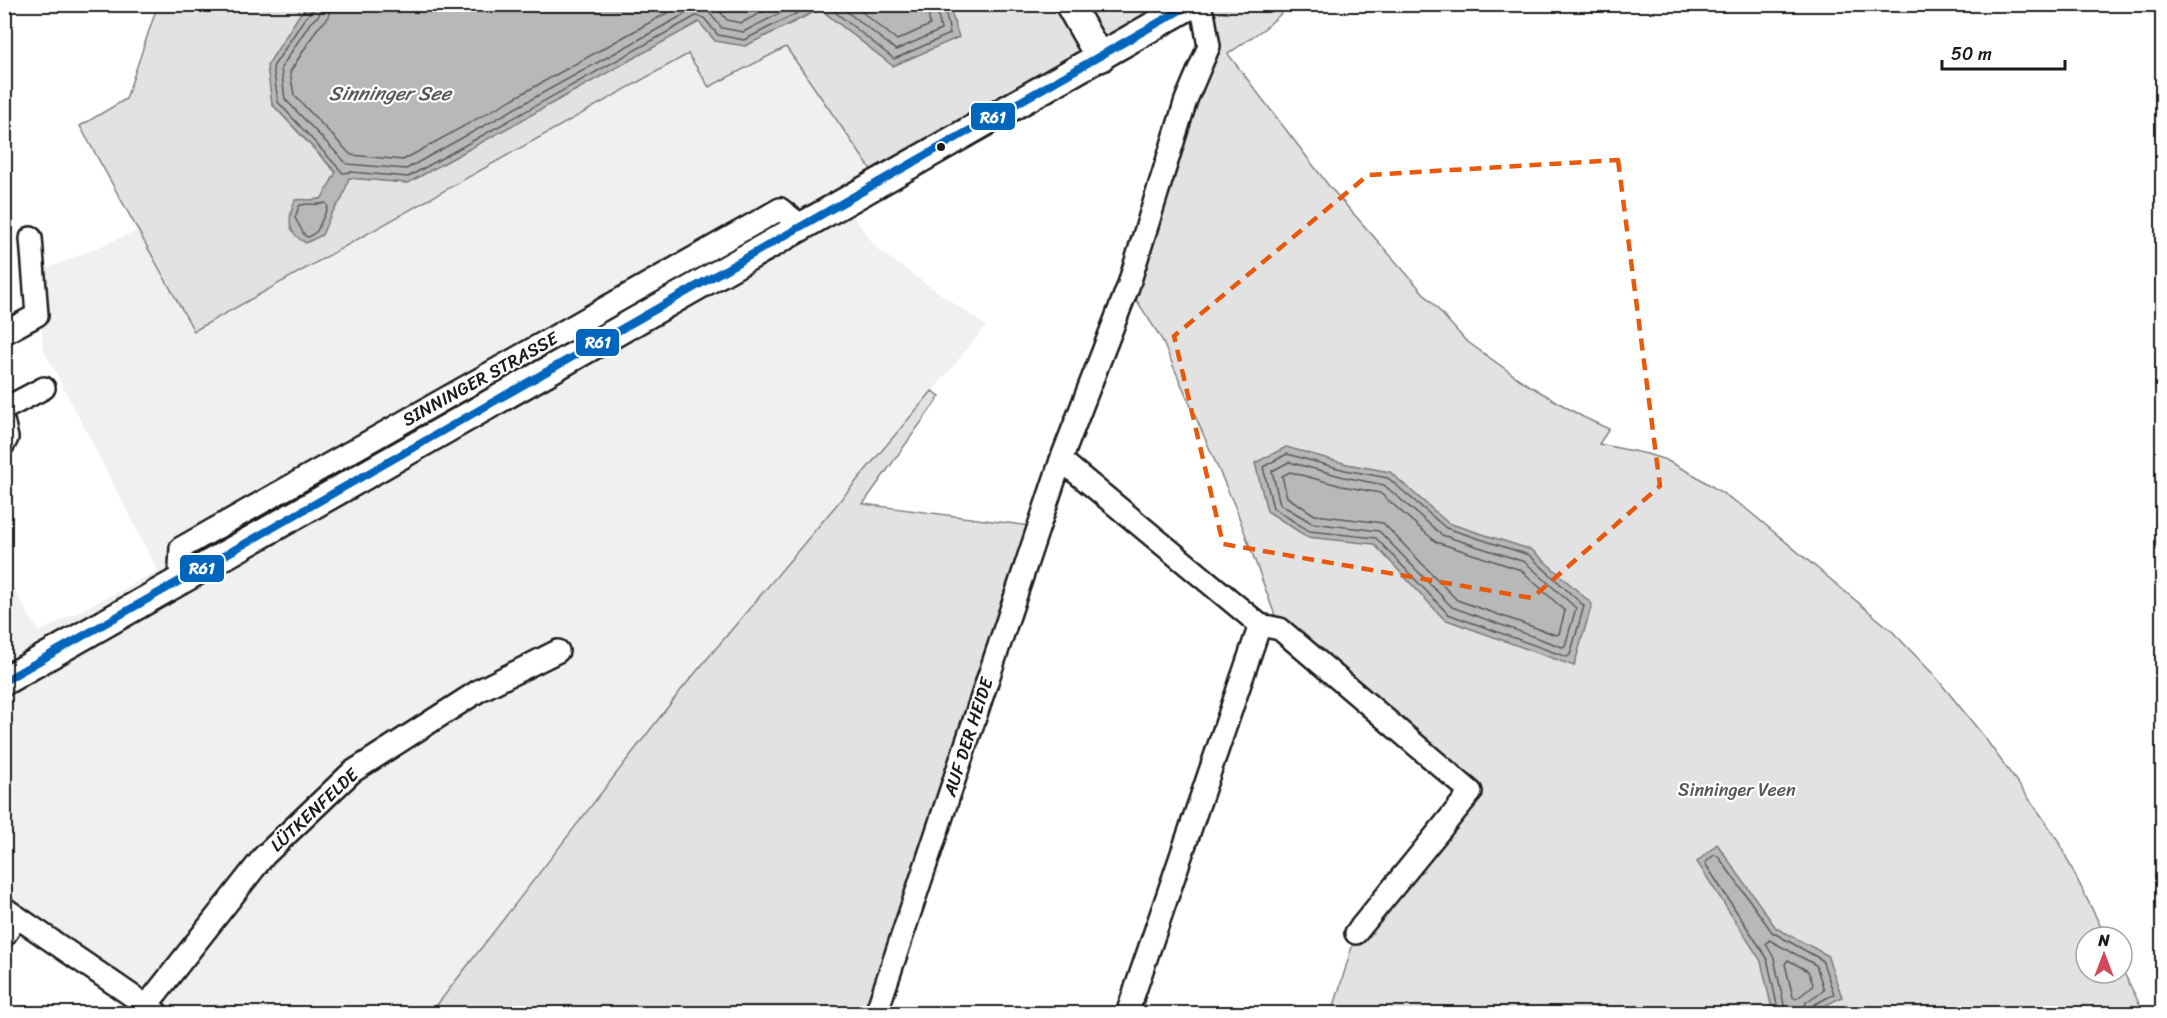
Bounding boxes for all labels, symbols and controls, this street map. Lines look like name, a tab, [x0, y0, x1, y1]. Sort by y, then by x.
scale bar	[1942, 33, 2065, 71]
text: 50 m	[1951, 38, 1992, 70]
water label: Sinninger See	[329, 76, 453, 111]
line badge: R61	[970, 102, 1016, 131]
text: R61	[979, 103, 1006, 132]
unlabelled marker	[935, 141, 947, 153]
street label: SINNINGER STRASSE	[396, 322, 565, 435]
line badge: R61	[575, 328, 620, 357]
text: R61	[584, 328, 611, 357]
line badge: R61	[179, 554, 225, 583]
text: R61	[188, 554, 215, 583]
street label: AUF DER HEIDE	[933, 672, 1003, 802]
street label: LÜTKENFELDE	[262, 759, 367, 860]
park label: Sinninger Veen	[1678, 774, 1796, 806]
north arrow	[2074, 925, 2134, 985]
text: N	[2097, 926, 2110, 955]

